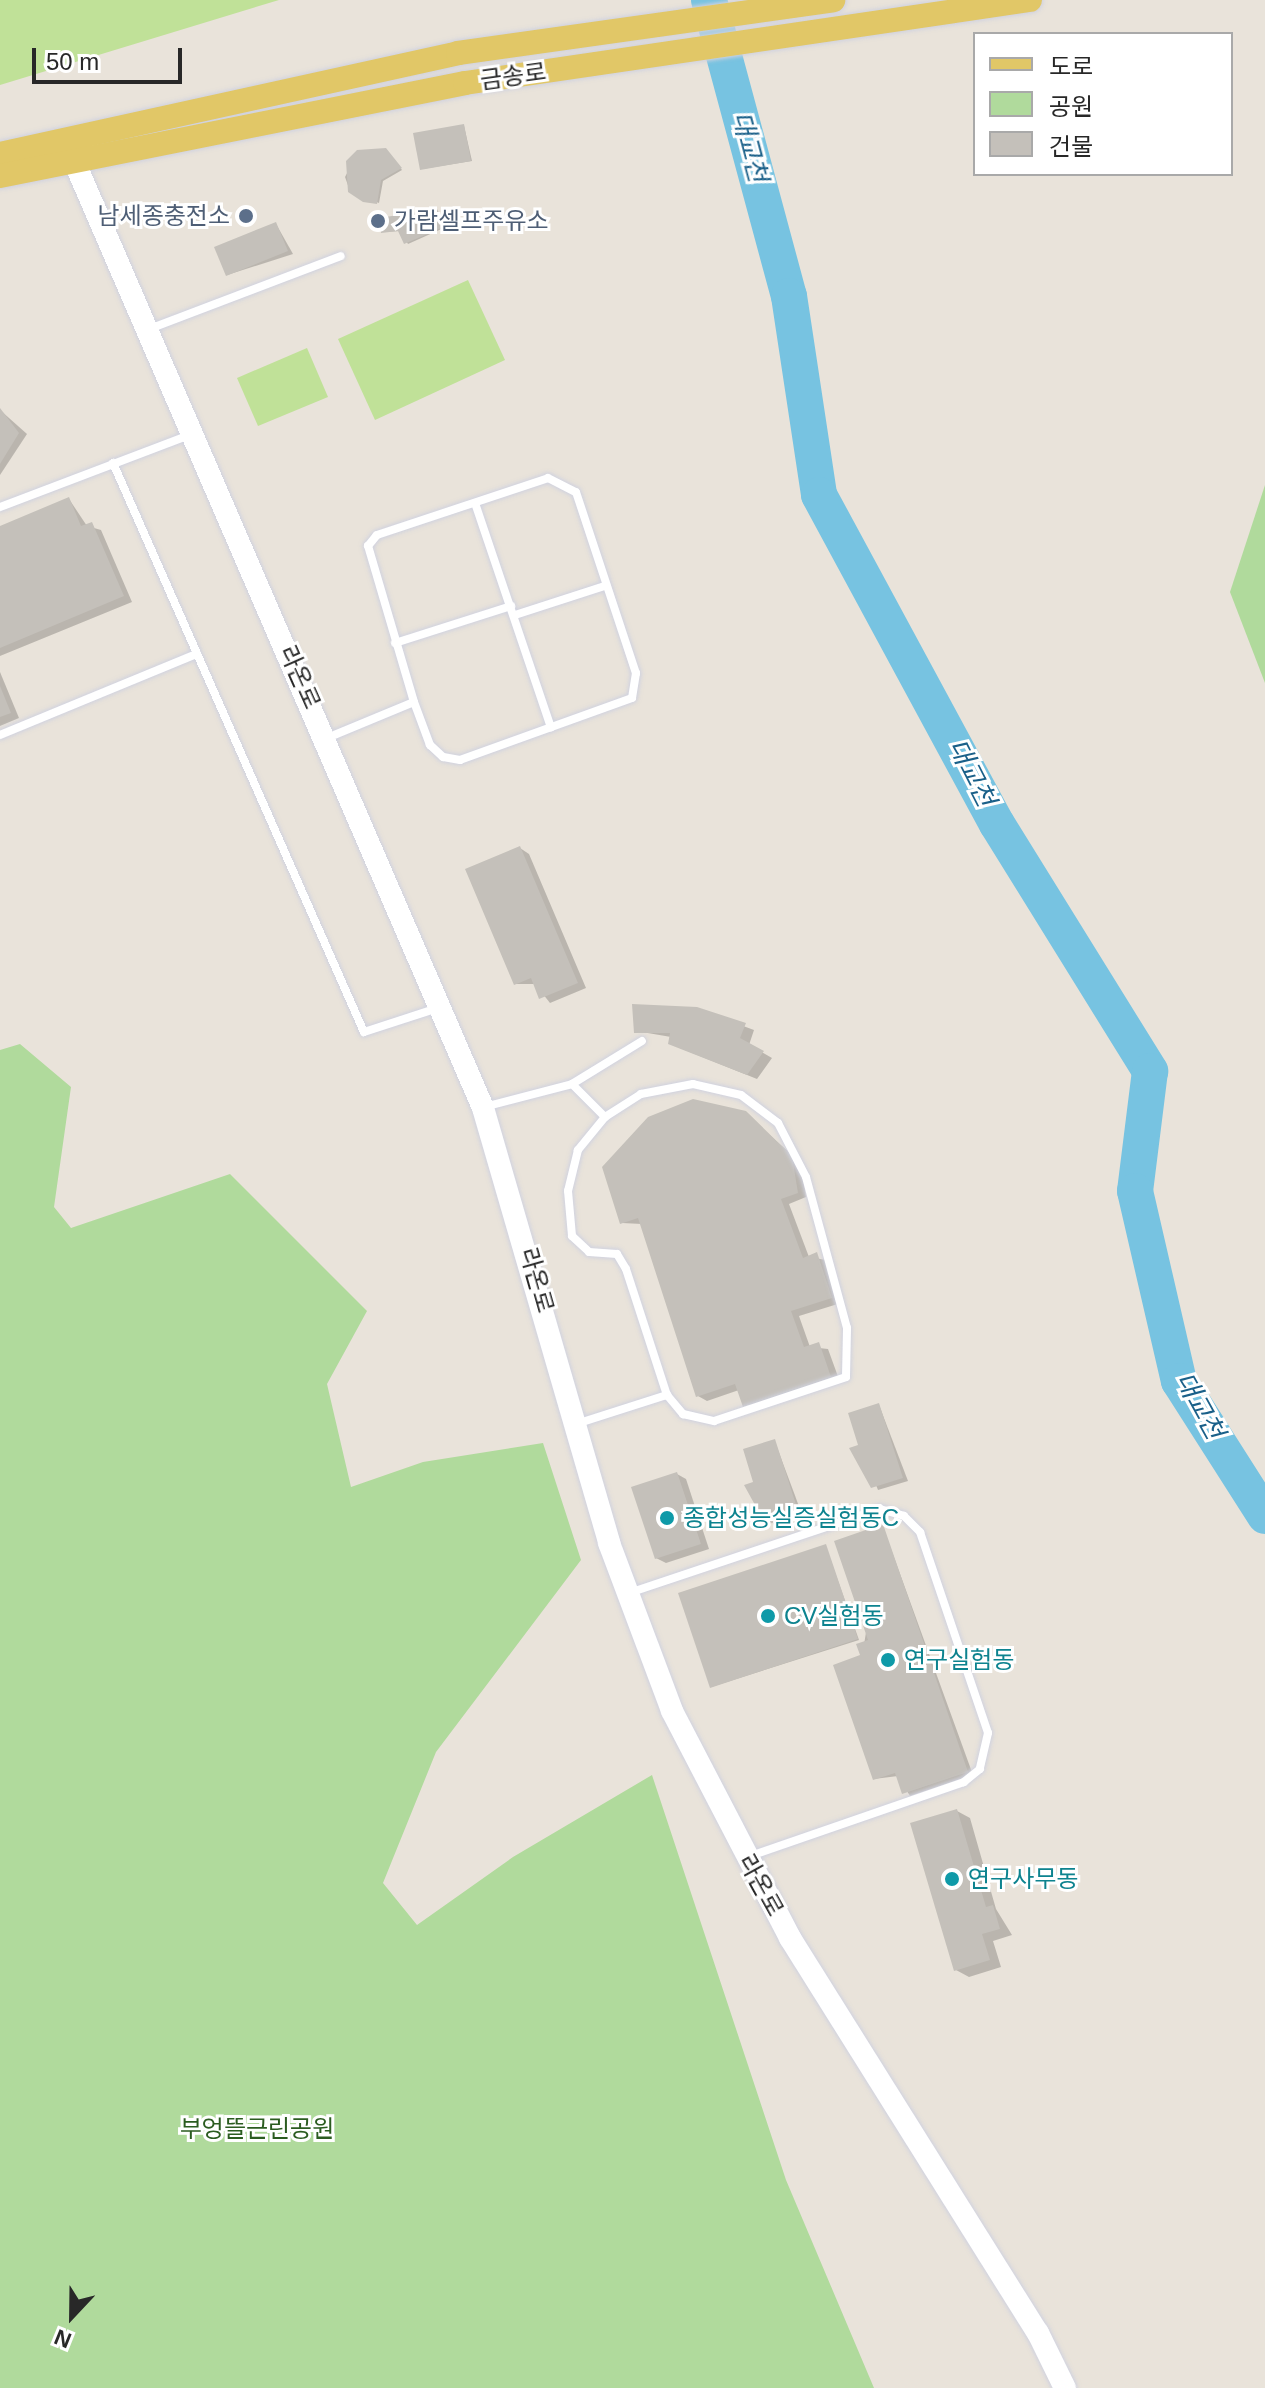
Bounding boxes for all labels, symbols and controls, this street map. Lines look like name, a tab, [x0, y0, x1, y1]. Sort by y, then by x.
scale bar	[36, 32, 186, 82]
legend	[973, 32, 1233, 176]
text: 50 m	[46, 48, 99, 75]
text: 도로	[1049, 53, 1093, 80]
street label: 금송로	[478, 57, 548, 95]
text: 공원	[1049, 93, 1093, 120]
water label: 대교천	[725, 108, 773, 186]
text: 건물	[1049, 133, 1093, 160]
place label: 남세종충전소	[98, 202, 230, 230]
marker: 남세종충전소	[237, 207, 255, 225]
place label: 가람셀프주유소	[394, 207, 549, 235]
marker: 가람셀프주유소	[369, 212, 387, 230]
street label: 라온로	[273, 641, 327, 713]
water label: 대교천	[941, 734, 1001, 812]
street label: 라온로	[514, 1244, 560, 1316]
water label: 대교천	[1168, 1367, 1230, 1445]
place label: 종합성능실증실험동C	[683, 1504, 899, 1532]
marker: 종합성능실증실험동C	[658, 1509, 676, 1527]
place label: CV실험동	[784, 1602, 884, 1630]
marker: CV실험동	[759, 1607, 777, 1625]
place label: 연구실험동	[904, 1646, 1014, 1674]
marker: 연구실험동	[879, 1651, 897, 1669]
street label: 라온로	[732, 1849, 790, 1921]
place label: 연구사무동	[968, 1865, 1078, 1893]
marker: 연구사무동	[943, 1870, 961, 1888]
park label: 부엉뜰근린공원	[180, 2115, 334, 2143]
north arrow	[32, 2276, 112, 2356]
text: N	[51, 2324, 75, 2353]

